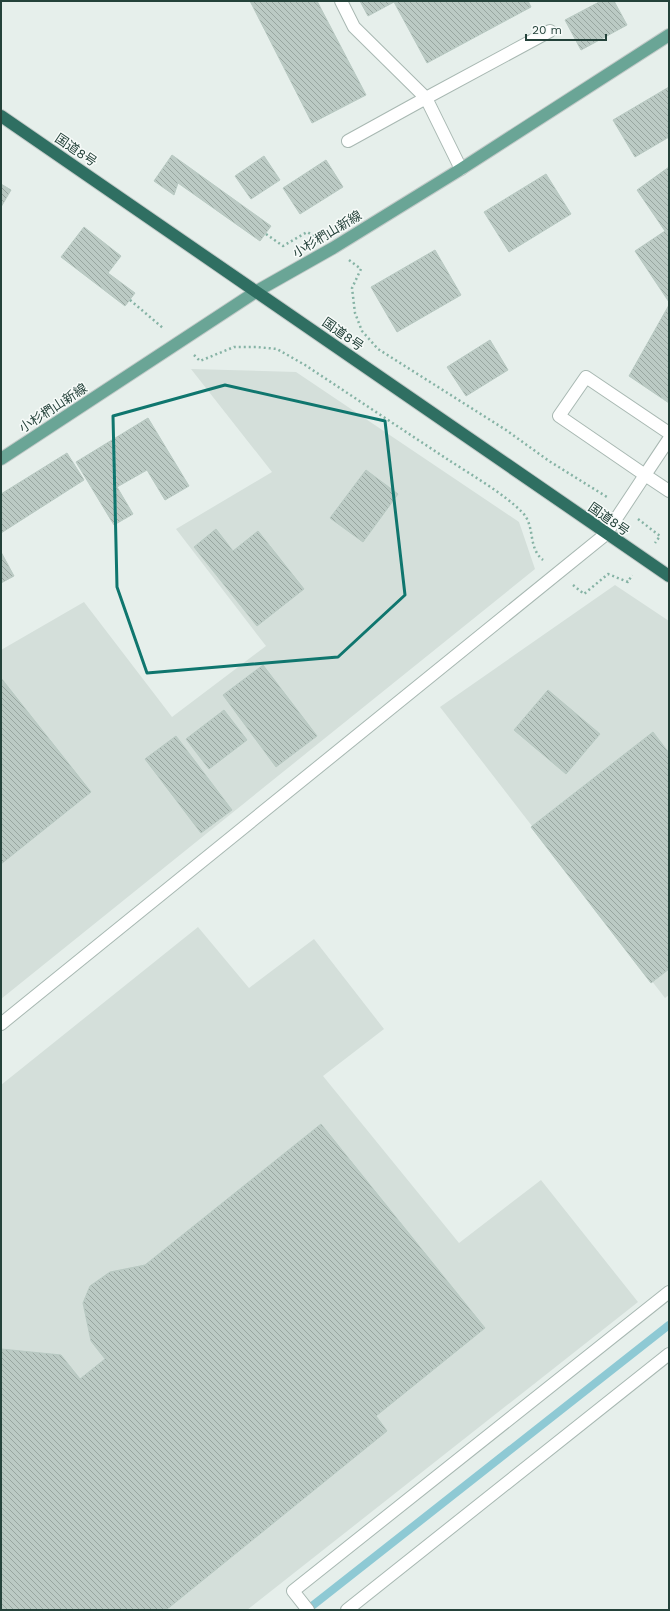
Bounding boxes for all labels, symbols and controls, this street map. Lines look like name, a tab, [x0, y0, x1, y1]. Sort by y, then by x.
scale bar	[526, 16, 606, 42]
text: 20 m	[532, 23, 562, 37]
street label: 国道8号	[52, 131, 100, 169]
street label: 小杉椚山新線	[290, 207, 364, 261]
street label: 国道8号	[319, 314, 367, 354]
street label: 小杉椚山新線	[16, 380, 90, 436]
street label: 国道8号	[585, 499, 633, 539]

